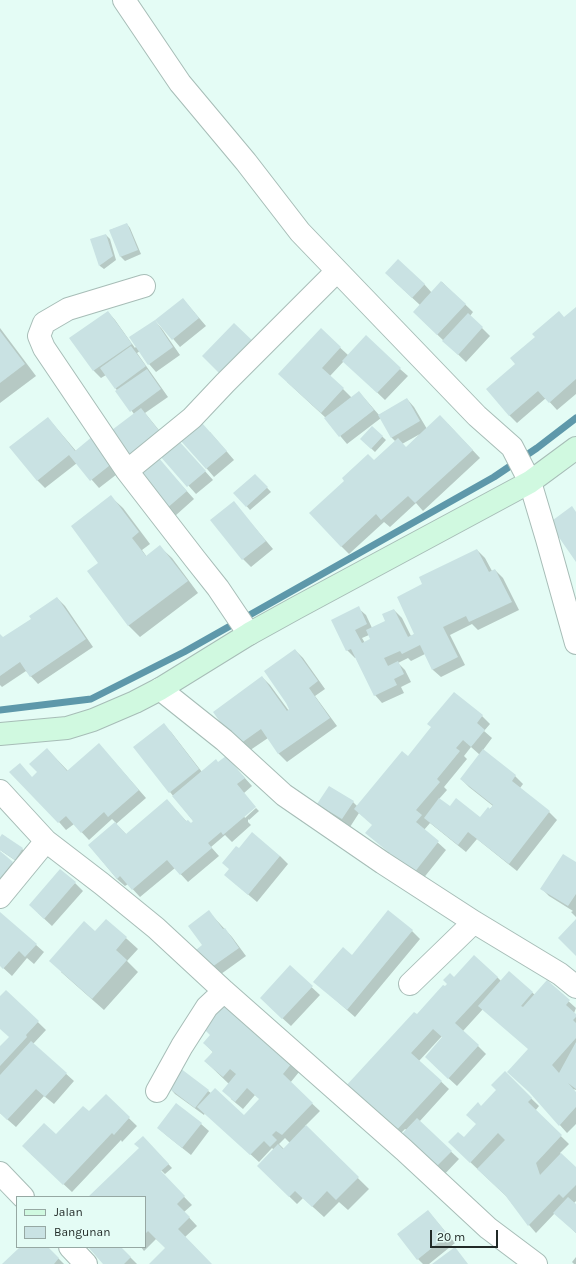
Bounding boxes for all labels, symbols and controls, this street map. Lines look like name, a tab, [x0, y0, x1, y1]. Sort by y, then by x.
legend	[16, 1196, 146, 1248]
text: Jalan	[54, 1205, 83, 1219]
scale bar	[432, 1222, 500, 1248]
text: Bangunan	[54, 1225, 110, 1239]
text: 20 m	[437, 1230, 465, 1244]

